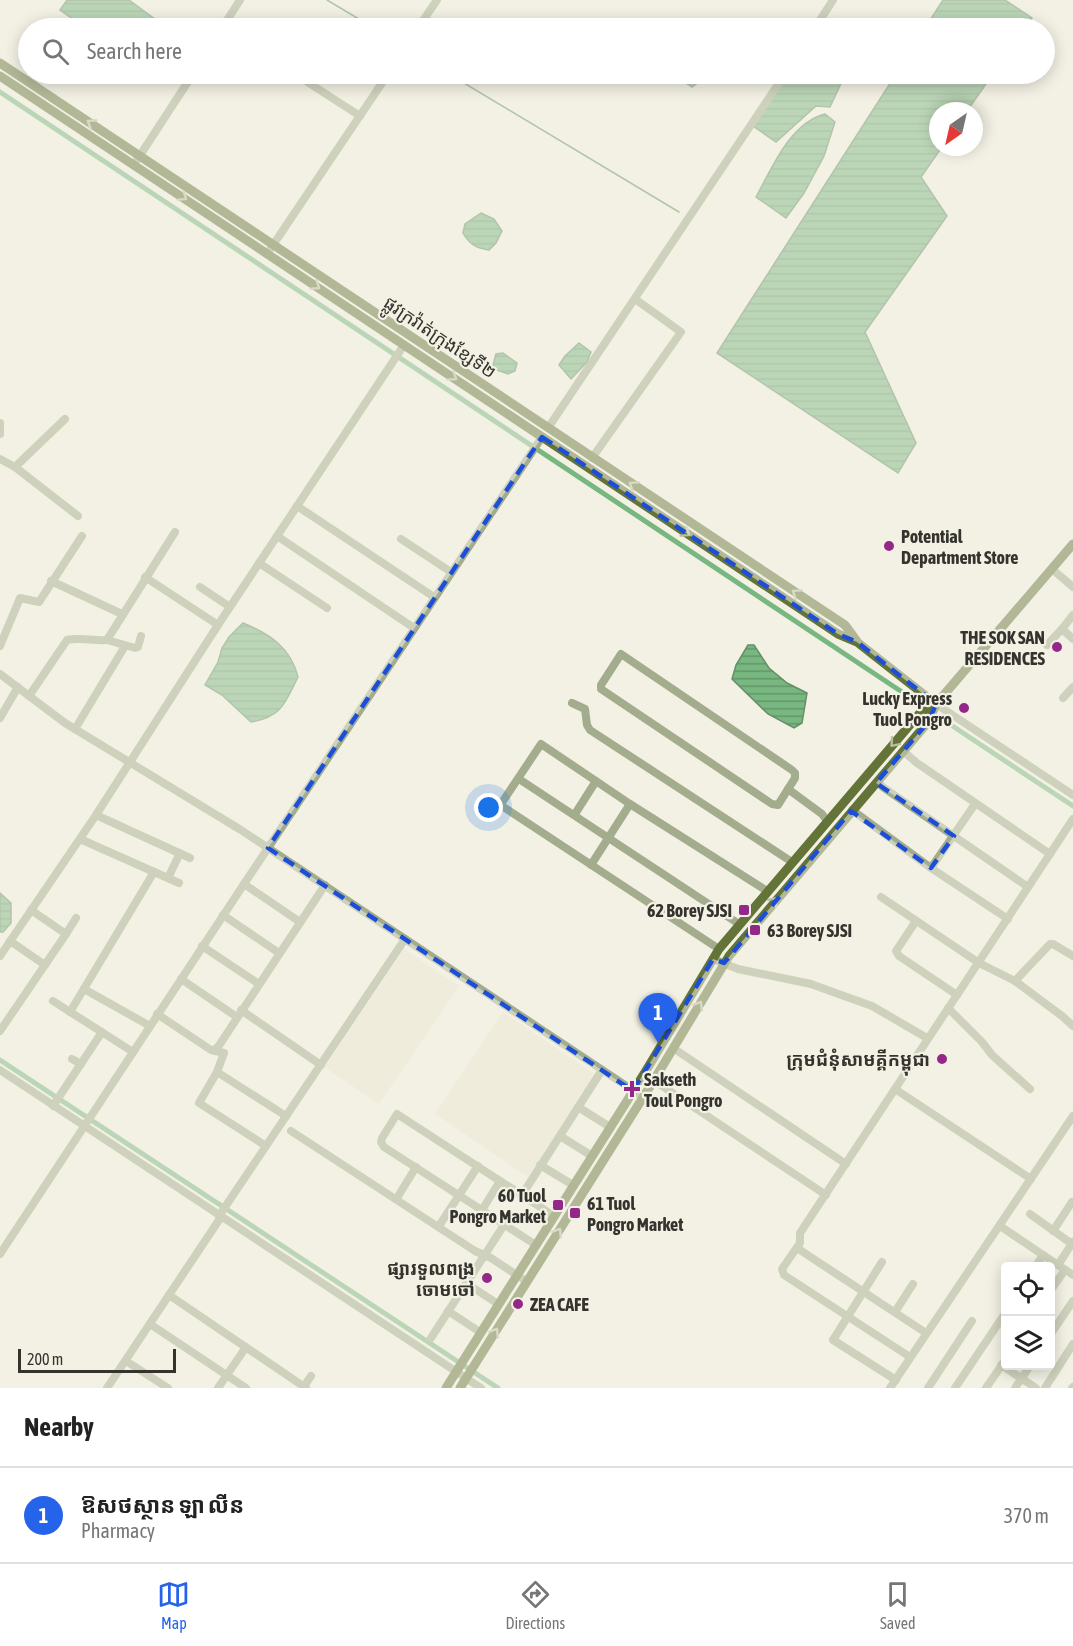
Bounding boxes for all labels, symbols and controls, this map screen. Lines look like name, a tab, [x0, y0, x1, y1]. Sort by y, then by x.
search box	[18, 18, 1055, 84]
icon: search	[39, 35, 72, 68]
text: Search here	[87, 38, 182, 64]
north arrow	[929, 102, 983, 156]
one-way arrow	[87, 119, 98, 130]
one-way arrow	[176, 190, 187, 201]
one-way arrow	[309, 279, 320, 290]
street label: ផ្លូវក្រវ៉ាត់ក្រុងខ្សែទី២	[376, 292, 500, 388]
one-way arrow	[446, 370, 457, 381]
one-way arrow	[629, 481, 640, 492]
one-way arrow	[679, 526, 690, 537]
place label: Potential Department Store	[901, 526, 1019, 568]
marker: Potential Department Store	[882, 539, 896, 553]
one-way arrow	[792, 589, 803, 600]
place label: THE SOK SAN RESIDENCES	[960, 627, 1045, 669]
marker: THE SOK SAN RESIDENCES	[1050, 640, 1064, 654]
place label: Lucky Express Tuol Pongro	[862, 688, 953, 730]
marker: Lucky Express Tuol Pongro	[957, 701, 971, 715]
one-way arrow	[891, 736, 902, 747]
your location	[474, 793, 503, 822]
one-way arrow	[767, 897, 778, 908]
place label: 62 Borey SJSI	[647, 900, 732, 921]
marker: 62 Borey SJSI	[737, 903, 751, 917]
place label: 63 Borey SJSI	[767, 920, 852, 941]
marker: 63 Borey SJSI	[748, 923, 762, 937]
pin: 1	[638, 994, 678, 1043]
one-way arrow	[691, 1001, 703, 1011]
place label: ក្រុមជំនុំសាមគ្គីកម្ពុជា	[786, 1048, 930, 1076]
marker: ក្រុមជំនុំសាមគ្គីកម្ពុជា	[935, 1052, 949, 1066]
place label: Sakseth Toul Pongro	[644, 1069, 723, 1111]
marker: Sakseth Toul Pongro	[625, 1082, 639, 1096]
place label: 60 Tuol Pongro Market	[450, 1185, 547, 1227]
place label: 61 Tuol Pongro Market	[587, 1193, 684, 1235]
marker: 60 Tuol Pongro Market	[551, 1198, 565, 1212]
marker: 61 Tuol Pongro Market	[568, 1206, 582, 1220]
one-way arrow	[550, 1228, 562, 1238]
place label: ផ្សារទួលពង្រ ចោមចៅ	[387, 1258, 475, 1300]
map controls	[1001, 1262, 1055, 1370]
button: locate	[1001, 1262, 1055, 1316]
marker: ផ្សារទួលពង្រ ចោមចៅ	[480, 1271, 494, 1285]
place label: ZEA CAFE	[530, 1294, 589, 1315]
marker: ZEA CAFE	[511, 1297, 525, 1311]
button: layers	[1001, 1316, 1055, 1370]
one-way arrow	[487, 1327, 498, 1338]
scale bar	[18, 1346, 176, 1374]
text: 200 m	[27, 1350, 63, 1368]
text: Nearby	[24, 1412, 94, 1442]
text: ឱសថស្ថាន ឡា លីន	[81, 1492, 244, 1518]
text: 1	[39, 1504, 48, 1527]
text: 370 m	[1004, 1504, 1049, 1527]
text: Pharmacy	[81, 1519, 155, 1542]
tab: Map	[157, 1578, 190, 1632]
tab: Directions	[505, 1578, 565, 1632]
tab: Saved	[880, 1578, 915, 1632]

